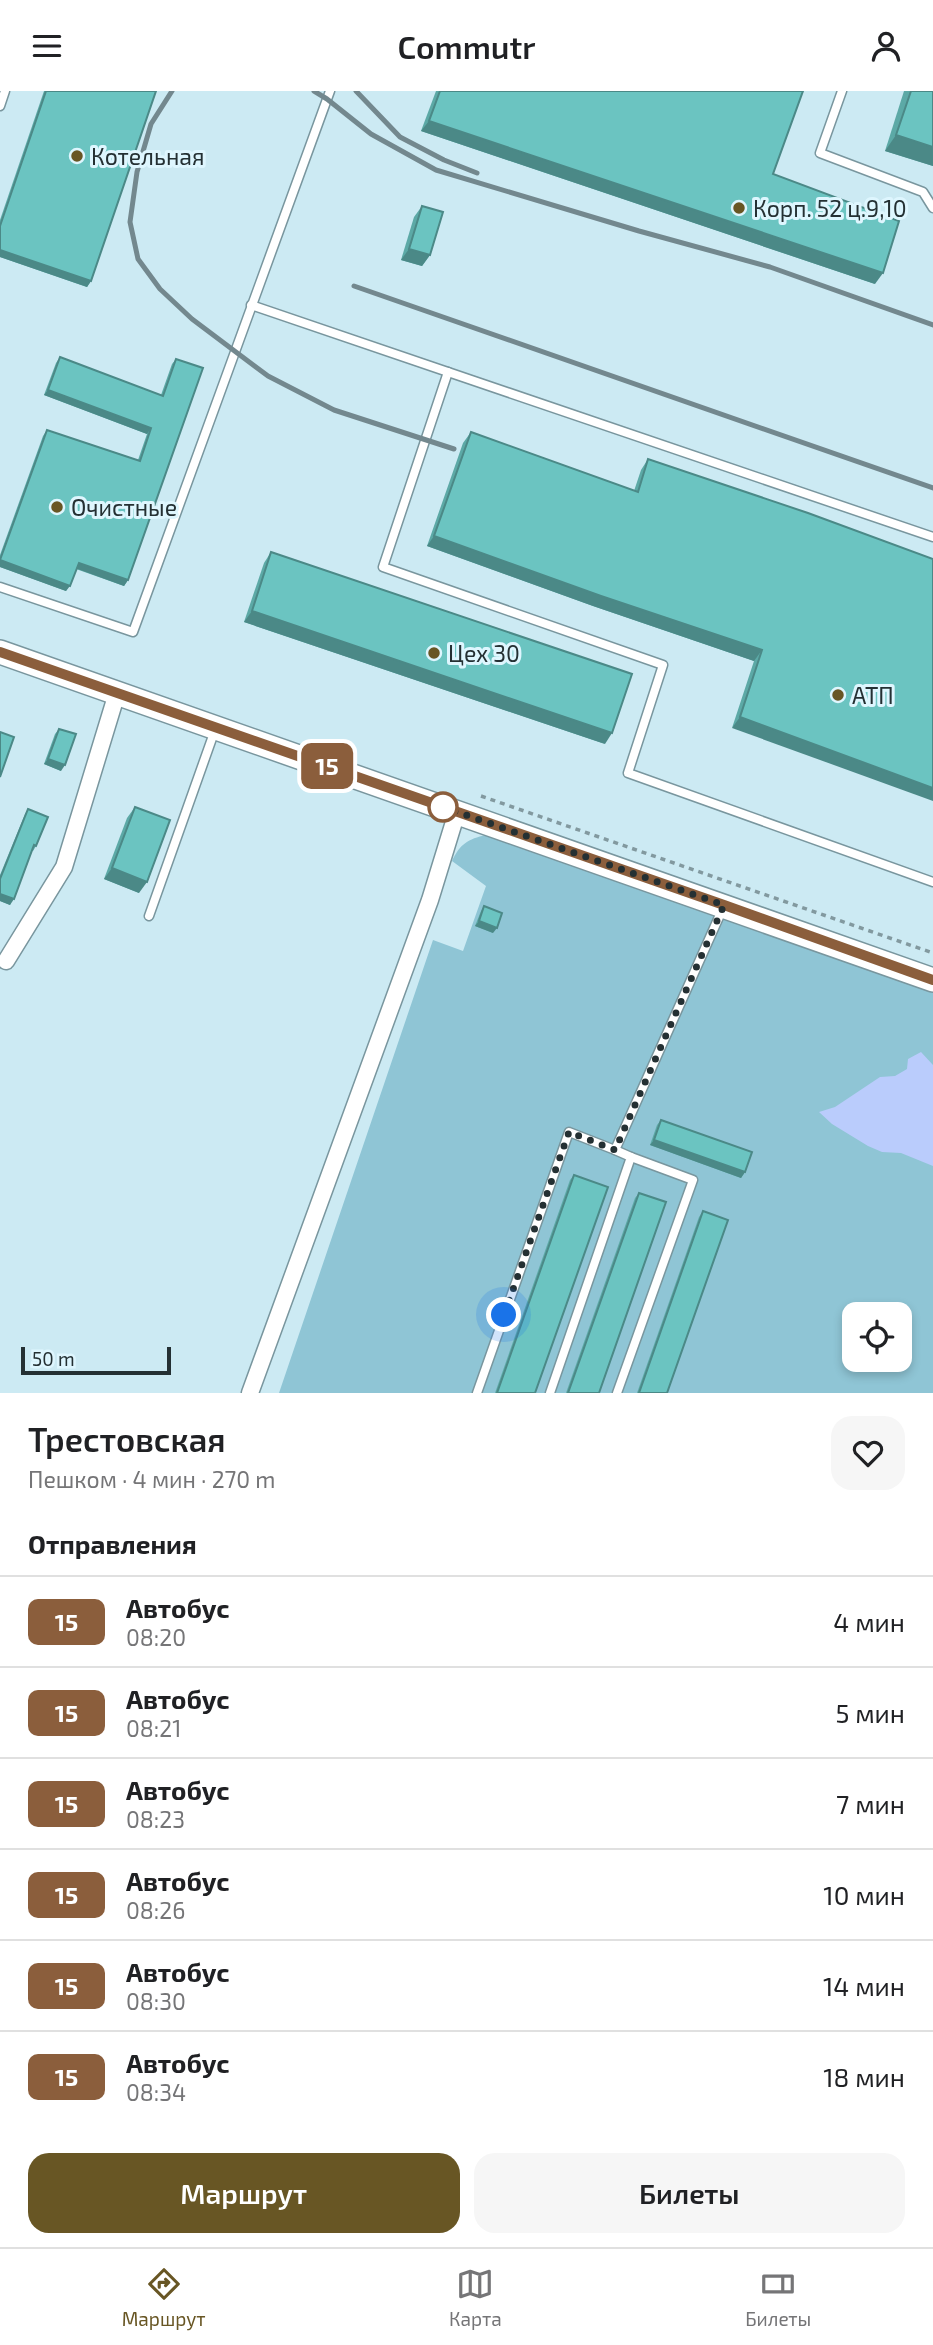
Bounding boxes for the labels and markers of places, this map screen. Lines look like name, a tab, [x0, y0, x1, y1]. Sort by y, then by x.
place label: Котельная	[91, 142, 204, 170]
marker: Котельная	[69, 148, 85, 164]
place label: Корп. 52 ц.9,10	[753, 194, 907, 222]
marker: Корп. 52 ц.9,10	[731, 200, 747, 216]
place label: Очистные	[71, 493, 177, 521]
marker: Очистные	[49, 499, 65, 515]
place label: Цех 30	[448, 639, 520, 667]
marker: Цех 30	[426, 645, 442, 661]
place label: АТП	[852, 681, 894, 709]
marker: АТП	[830, 687, 846, 703]
unlabelled marker	[428, 792, 458, 822]

